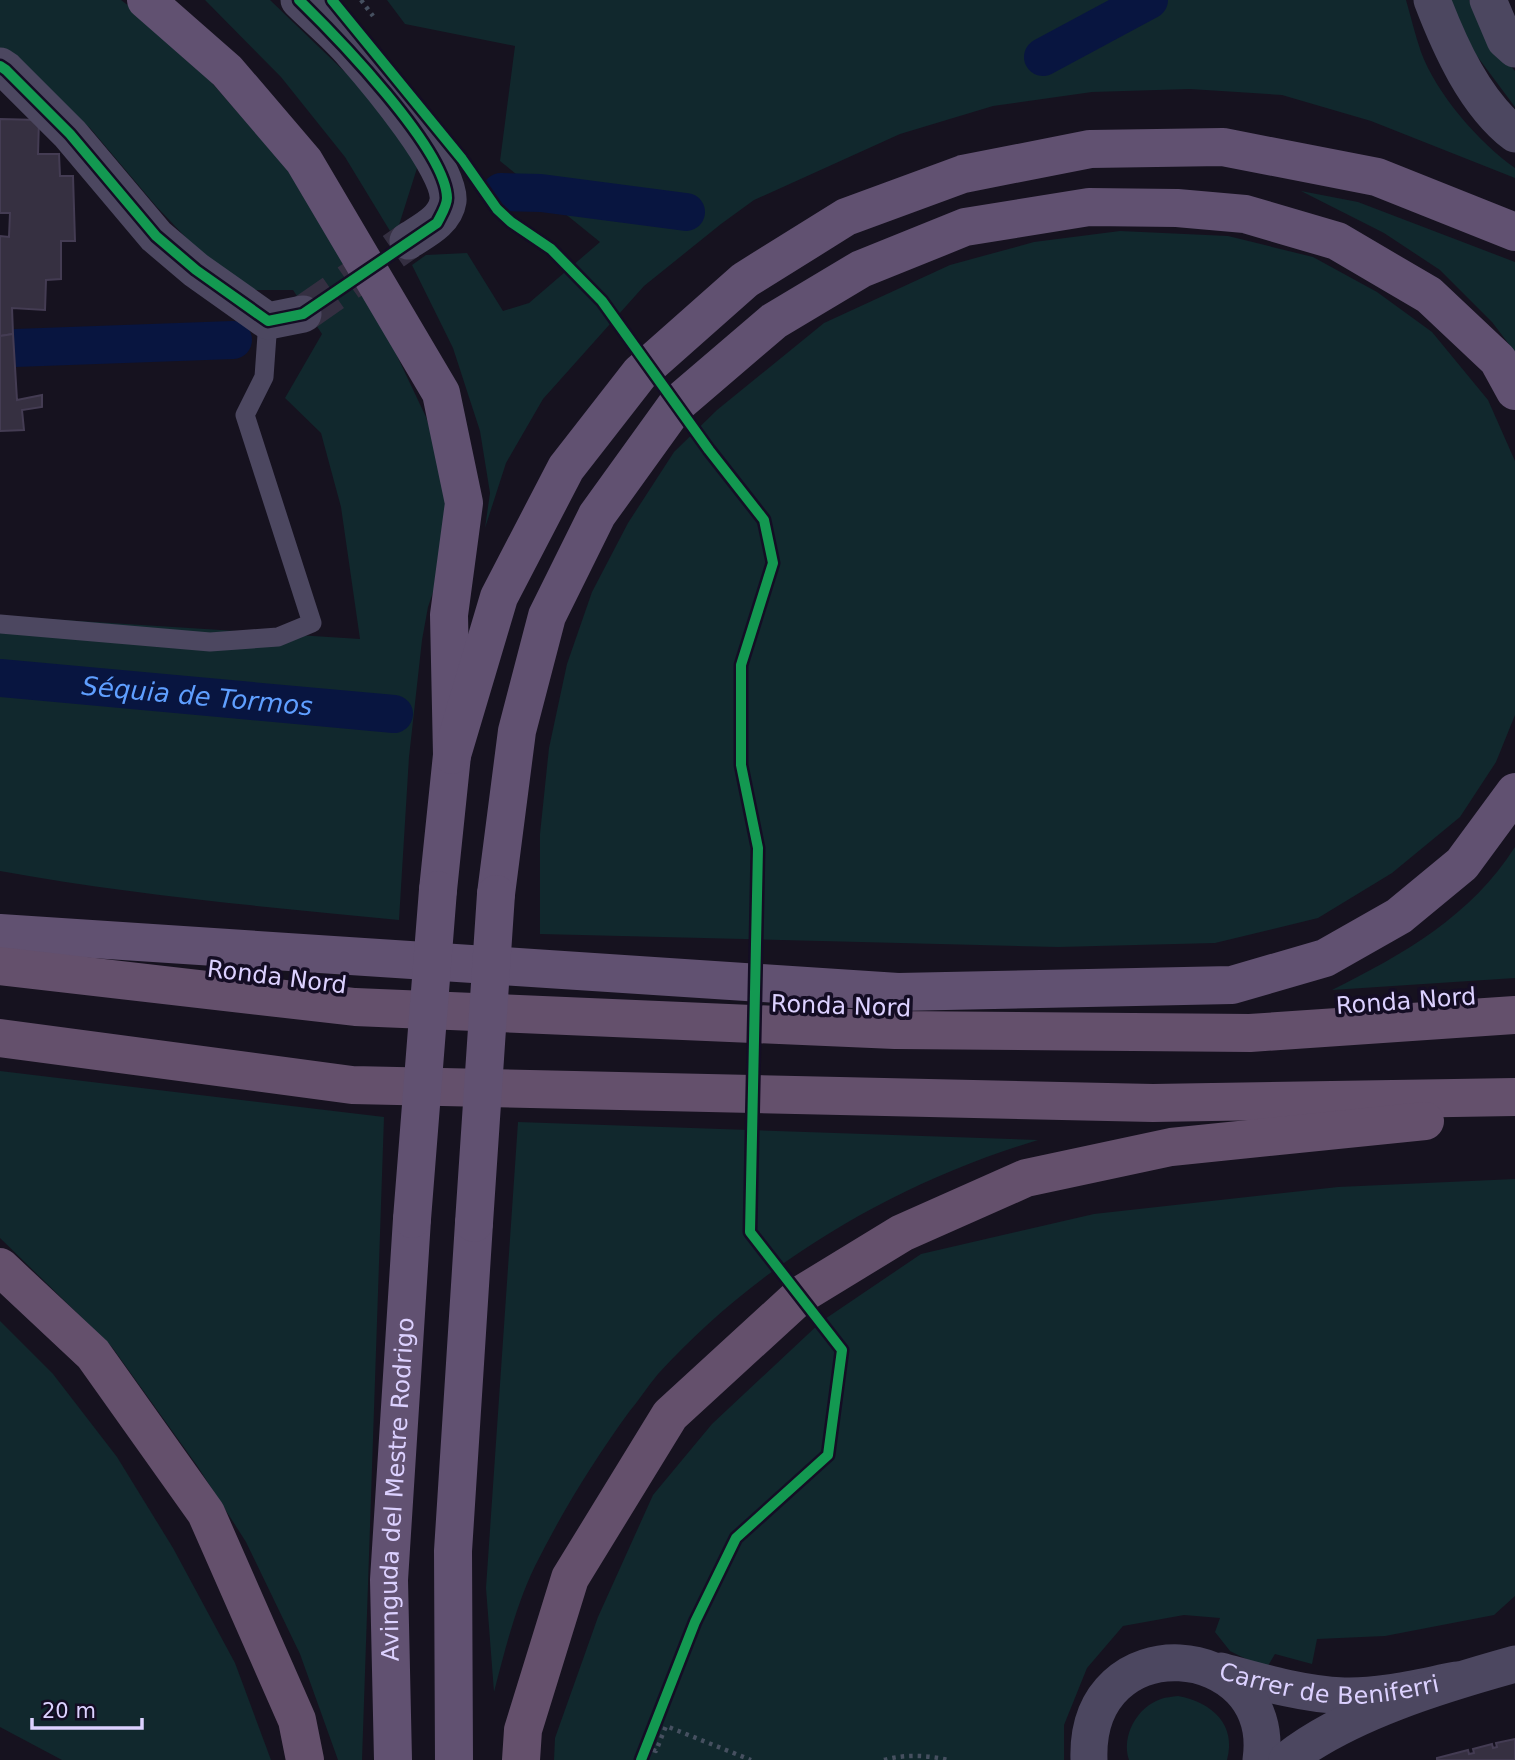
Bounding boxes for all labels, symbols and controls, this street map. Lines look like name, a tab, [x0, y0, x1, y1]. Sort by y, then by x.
water label: Séquia de Tormos	[80, 671, 314, 722]
street label: Ronda Nord	[206, 955, 348, 999]
street label: Ronda Nord	[1335, 982, 1477, 1020]
street label: Ronda Nord	[770, 990, 912, 1022]
street label: Avinguda del Mestre Rodrigo	[375, 1316, 420, 1662]
street label: Carrer de Beniferri	[1216, 1657, 1441, 1710]
scale bar	[32, 1686, 142, 1730]
text: 20 m	[42, 1699, 96, 1723]

